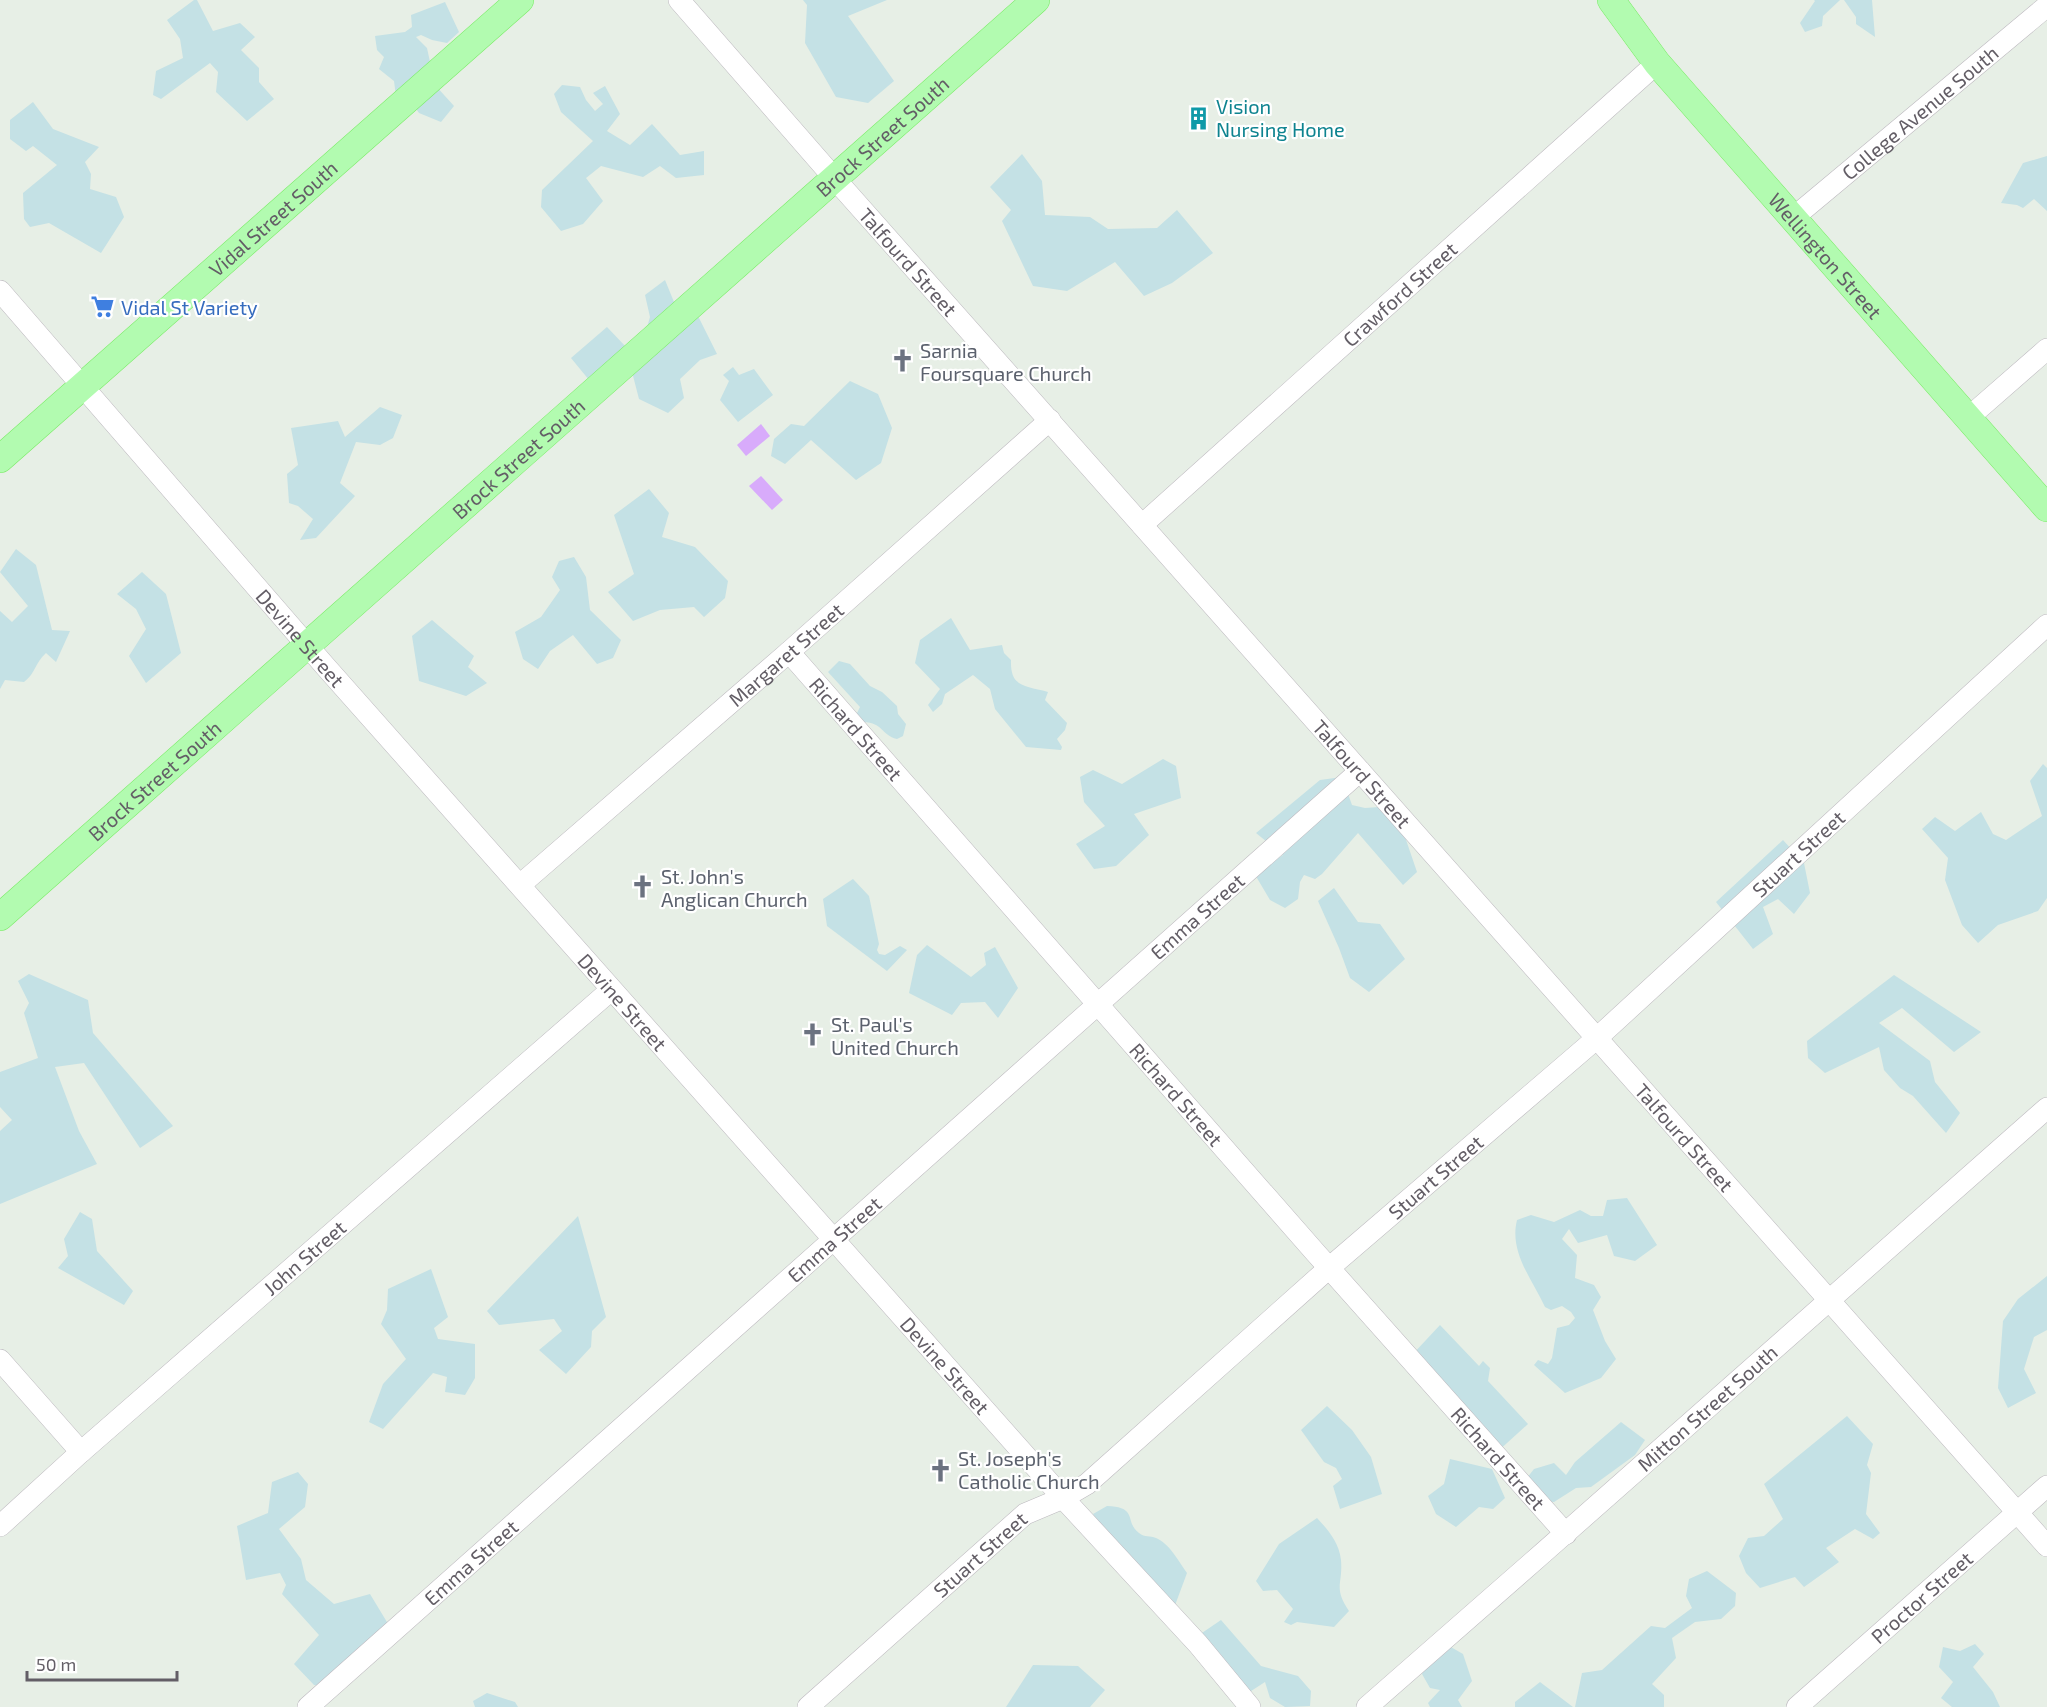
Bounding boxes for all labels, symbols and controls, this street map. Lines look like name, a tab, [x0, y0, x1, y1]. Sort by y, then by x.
street label: College Avenue South	[1837, 40, 2003, 184]
street label: Brock Street South	[811, 71, 953, 201]
place label: Vision Nursing Home	[1216, 94, 1345, 141]
building icon: Vision Nursing Home	[1185, 105, 1211, 131]
street label: Vidal Street South	[204, 155, 342, 281]
street label: Wellington Street	[1764, 188, 1888, 324]
street label: Talfourd Street	[854, 203, 963, 321]
street label: Crawford Street	[1338, 236, 1462, 351]
supermarket icon: Vidal St Variety	[90, 294, 116, 320]
place label: Vidal St Variety	[121, 295, 258, 319]
place label: Sarnia Foursquare Church	[920, 338, 1092, 385]
church icon: Sarnia Foursquare Church	[889, 348, 915, 374]
street label: Brock Street South	[447, 393, 589, 523]
street label: Devine Street	[252, 584, 350, 692]
street label: Margaret Street	[723, 597, 848, 711]
street label: Richard Street	[805, 672, 908, 785]
street label: Brock Street South	[83, 715, 226, 846]
street label: Talfourd Street	[1308, 715, 1417, 833]
street label: Stuart Street	[1747, 805, 1850, 902]
place label: St. John's Anglican Church	[661, 864, 808, 911]
street label: Emma Street	[1145, 868, 1249, 964]
church icon: St. John's Anglican Church	[630, 874, 656, 900]
street label: Devine Street	[573, 948, 673, 1056]
place label: St. Paul's United Church	[831, 1012, 959, 1059]
church icon: St. Paul's United Church	[800, 1022, 826, 1048]
street label: Richard Street	[1125, 1038, 1228, 1151]
street label: Talfourd Street	[1630, 1078, 1739, 1196]
street label: Stuart Street	[1383, 1129, 1488, 1224]
street label: Emma Street	[782, 1191, 886, 1287]
street label: John Street	[258, 1215, 351, 1300]
street label: Devine Street	[896, 1312, 995, 1419]
street label: Mitton Street South	[1632, 1340, 1782, 1476]
street label: Richard Street	[1447, 1402, 1551, 1515]
place label: St. Joseph's Catholic Church	[958, 1446, 1100, 1493]
church icon: St. Joseph's Catholic Church	[927, 1457, 953, 1483]
street label: Stuart Street	[928, 1506, 1032, 1602]
street label: Emma Street	[419, 1514, 523, 1610]
street label: Proctor Street	[1866, 1546, 1977, 1648]
scale bar	[27, 1644, 177, 1682]
text: 50 m	[36, 1653, 76, 1675]

